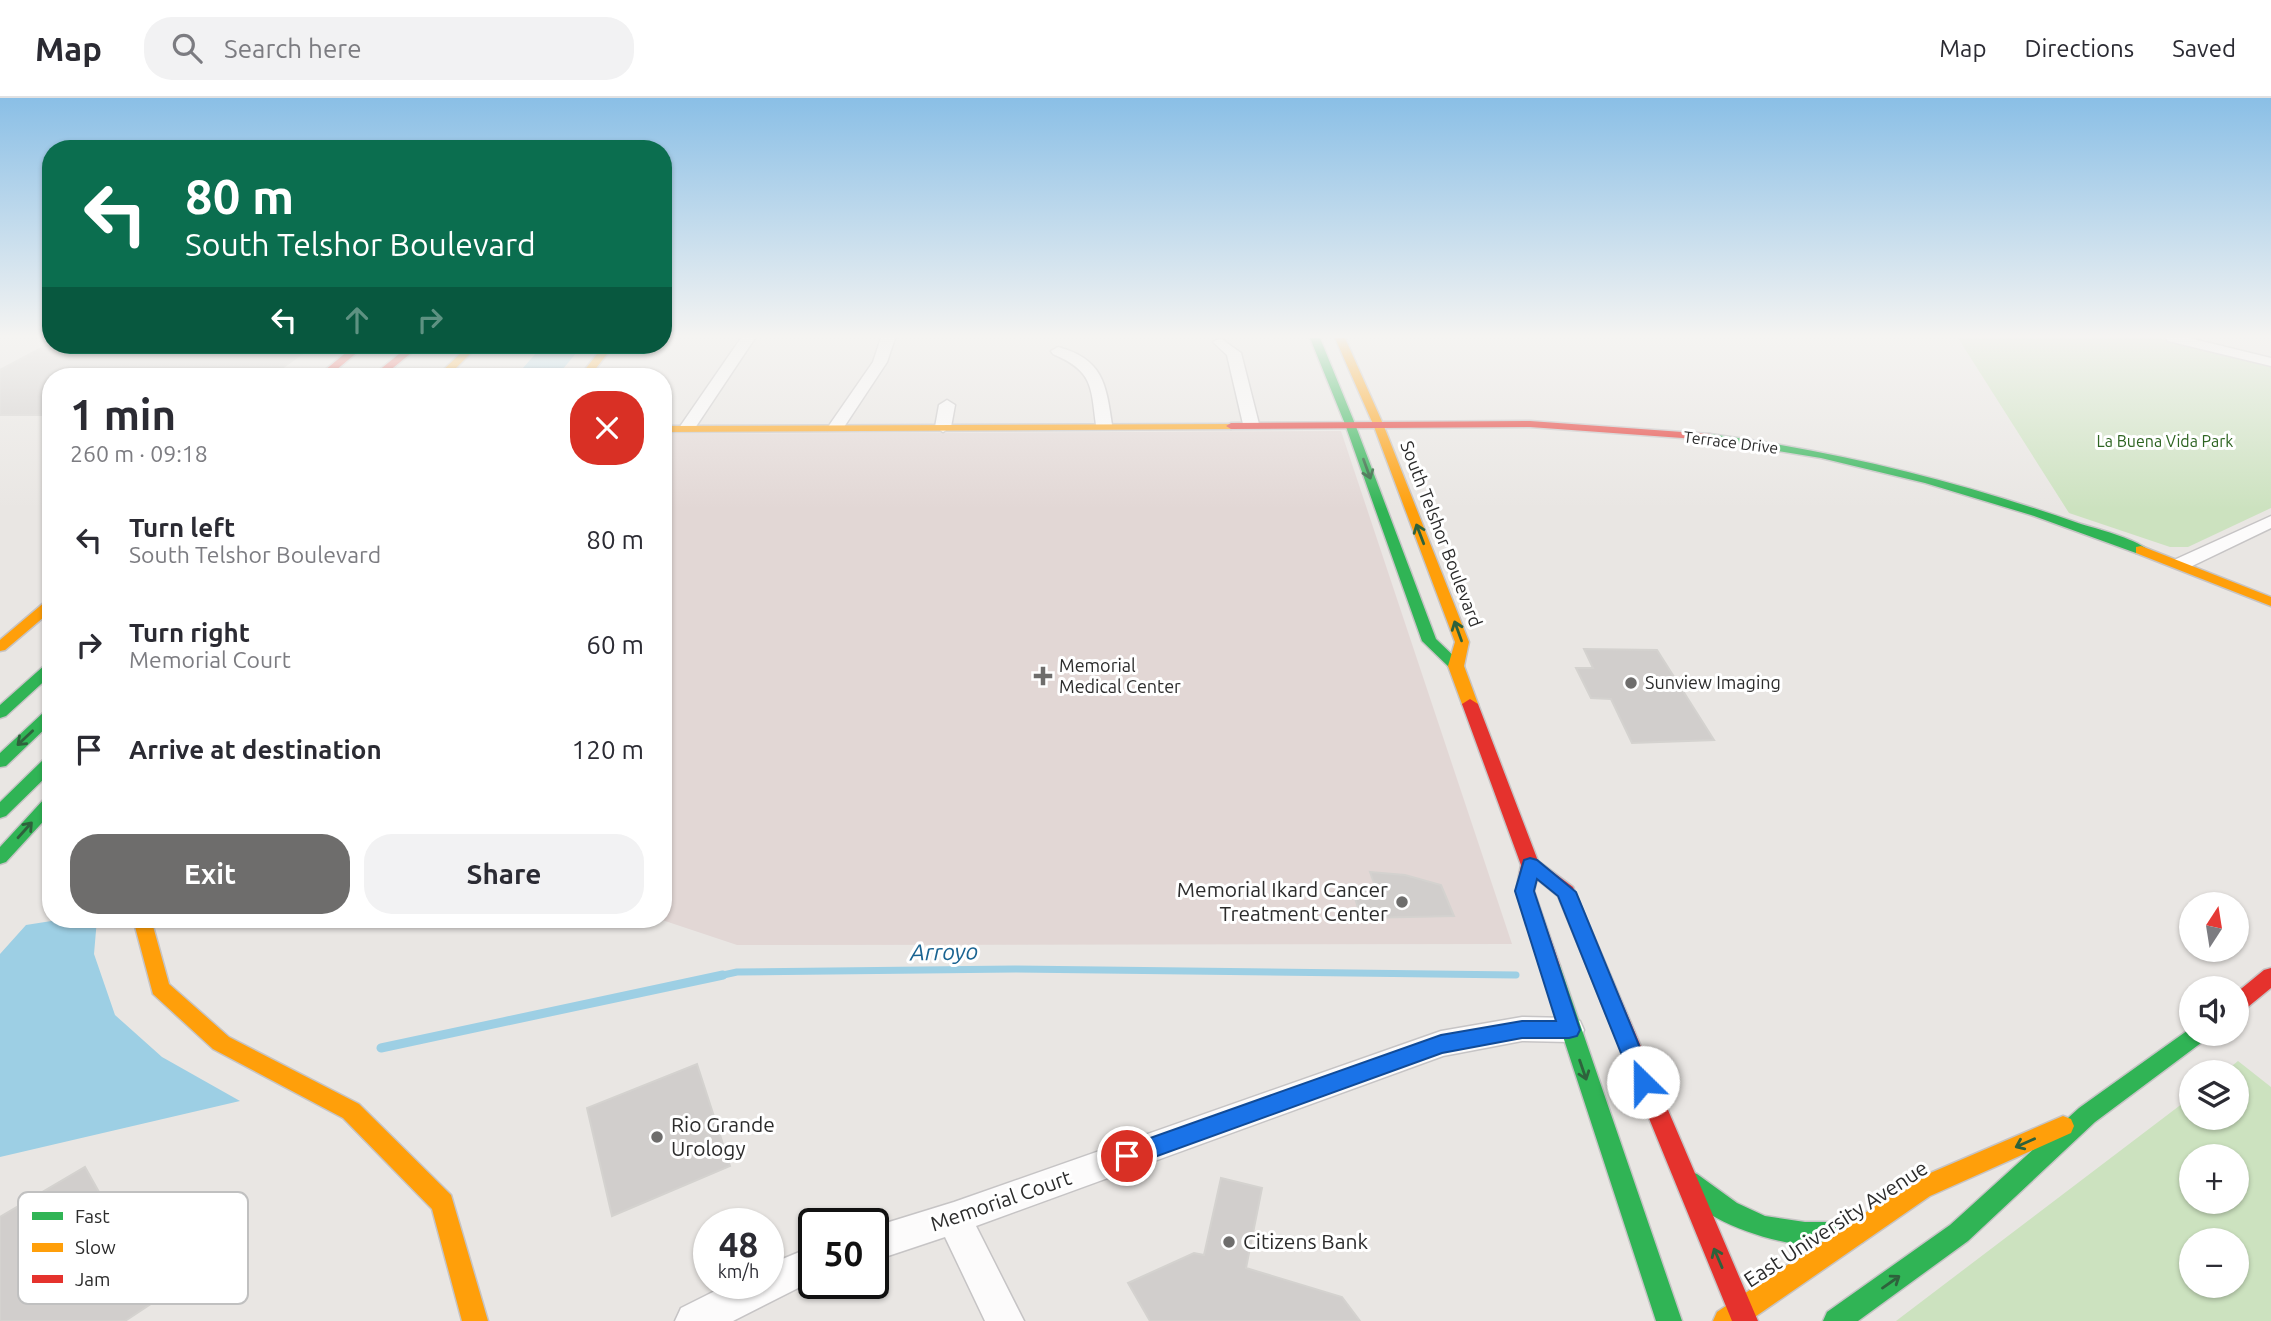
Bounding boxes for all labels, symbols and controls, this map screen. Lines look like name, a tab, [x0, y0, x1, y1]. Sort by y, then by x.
search box	[144, 17, 634, 80]
icon: search	[168, 29, 206, 67]
text: Map	[35, 30, 102, 67]
text: Search here	[224, 34, 362, 63]
text: Map	[1939, 35, 1986, 62]
text: Directions	[2024, 35, 2134, 62]
text: Saved	[2172, 35, 2236, 62]
icon: left	[70, 168, 161, 259]
text: 80 m	[185, 168, 294, 223]
text: South Telshor Boulevard	[185, 226, 536, 262]
icon: left	[265, 301, 303, 339]
icon: ahead	[338, 301, 376, 339]
icon: right	[411, 301, 449, 339]
text: 1 min	[70, 391, 176, 438]
button: close	[570, 391, 644, 465]
street label: Terrace Drive	[1683, 427, 1779, 457]
park label: La Buena Vida Park	[2097, 432, 2233, 450]
street label: South Telshor Boulevard	[1397, 438, 1487, 629]
text: 260 m · 09:18	[70, 441, 208, 466]
one-way arrow	[1362, 458, 1374, 480]
text: Turn left	[129, 513, 235, 542]
icon: left	[70, 521, 108, 559]
one-way arrow	[1413, 523, 1426, 545]
text: 80 m	[586, 525, 644, 554]
text: South Telshor Boulevard	[129, 542, 381, 567]
text: Turn right	[129, 618, 250, 647]
one-way arrow	[1451, 621, 1463, 643]
icon: right	[70, 626, 108, 664]
text: 60 m	[586, 630, 644, 659]
text: Memorial Court	[129, 647, 291, 672]
place label: Memorial Medical Center	[1059, 655, 1181, 696]
marker: Memorial Medical Center	[1033, 666, 1053, 686]
place label: Sunview Imaging	[1645, 672, 1781, 692]
marker: Sunview Imaging	[1623, 675, 1639, 691]
one-way arrow	[17, 730, 34, 747]
icon: arrive	[70, 731, 108, 769]
text: Arrive at destination	[129, 735, 382, 764]
text: 120 m	[572, 735, 644, 764]
one-way arrow	[17, 821, 33, 839]
button: Exit	[70, 834, 350, 914]
button: Share	[364, 834, 644, 914]
place label: Memorial Ikard Cancer Treatment Center	[1177, 877, 1388, 925]
north arrow	[2179, 892, 2249, 962]
map controls	[2179, 892, 2249, 1298]
marker: Memorial Ikard Cancer Treatment Center	[1394, 894, 1410, 910]
water label: Arroyo	[909, 938, 978, 965]
button: sound	[2179, 976, 2249, 1046]
position arrow	[1606, 1045, 1680, 1119]
one-way arrow	[1578, 1058, 1590, 1080]
button: layers	[2179, 1060, 2249, 1130]
place label: Rio Grande Urology	[671, 1112, 775, 1160]
pin	[1097, 1126, 1157, 1186]
marker: Rio Grande Urology	[649, 1129, 665, 1145]
icon: arrive	[1108, 1137, 1146, 1175]
one-way arrow	[2014, 1137, 2036, 1150]
button: +	[2179, 1144, 2249, 1214]
street label: East University Avenue	[1739, 1155, 1932, 1292]
street label: Memorial Court	[927, 1165, 1074, 1235]
legend	[18, 1192, 248, 1304]
text: Fast	[75, 1205, 110, 1227]
speed limit sign: 50	[798, 1208, 889, 1299]
text: 48	[719, 1224, 758, 1264]
button: −	[2179, 1228, 2249, 1298]
place label: Citizens Bank	[1243, 1229, 1368, 1253]
marker: Citizens Bank	[1221, 1234, 1237, 1250]
text: Slow	[75, 1236, 116, 1258]
one-way arrow	[1711, 1248, 1724, 1270]
text: km/h	[718, 1261, 759, 1281]
text: Jam	[75, 1268, 111, 1290]
one-way arrow	[1881, 1274, 1900, 1289]

